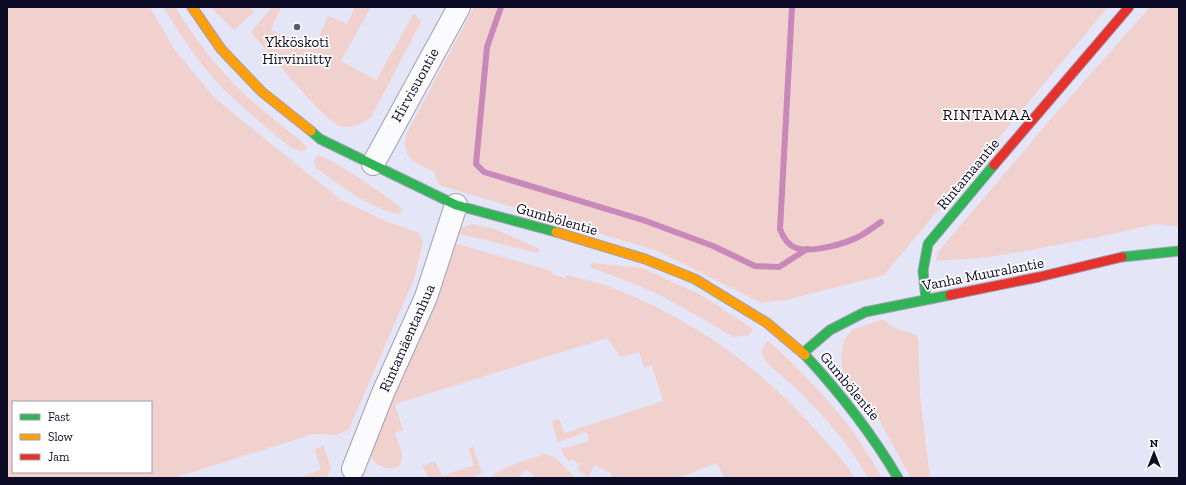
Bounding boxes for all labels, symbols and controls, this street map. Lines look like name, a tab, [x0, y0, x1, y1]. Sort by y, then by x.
marker: Ykköskoti Hirviniitty	[292, 22, 302, 32]
place label: Ykköskoti Hirviniitty	[262, 33, 332, 68]
street label: Hirvisuontie	[387, 45, 443, 125]
district label: RINTAMAA	[942, 105, 1032, 124]
street label: Rintamaantie	[933, 135, 1003, 213]
street label: Gumbölentie	[514, 199, 600, 239]
street label: Vanha Muuralantie	[920, 253, 1045, 295]
street label: Rintamäentanhua	[375, 281, 439, 395]
street label: Gumbölentie	[816, 348, 884, 424]
legend	[12, 401, 152, 473]
text: Fast	[48, 410, 71, 424]
text: Slow	[48, 430, 74, 444]
north arrow	[1134, 433, 1174, 473]
text: N	[1150, 437, 1159, 450]
text: Jam	[48, 450, 70, 464]

